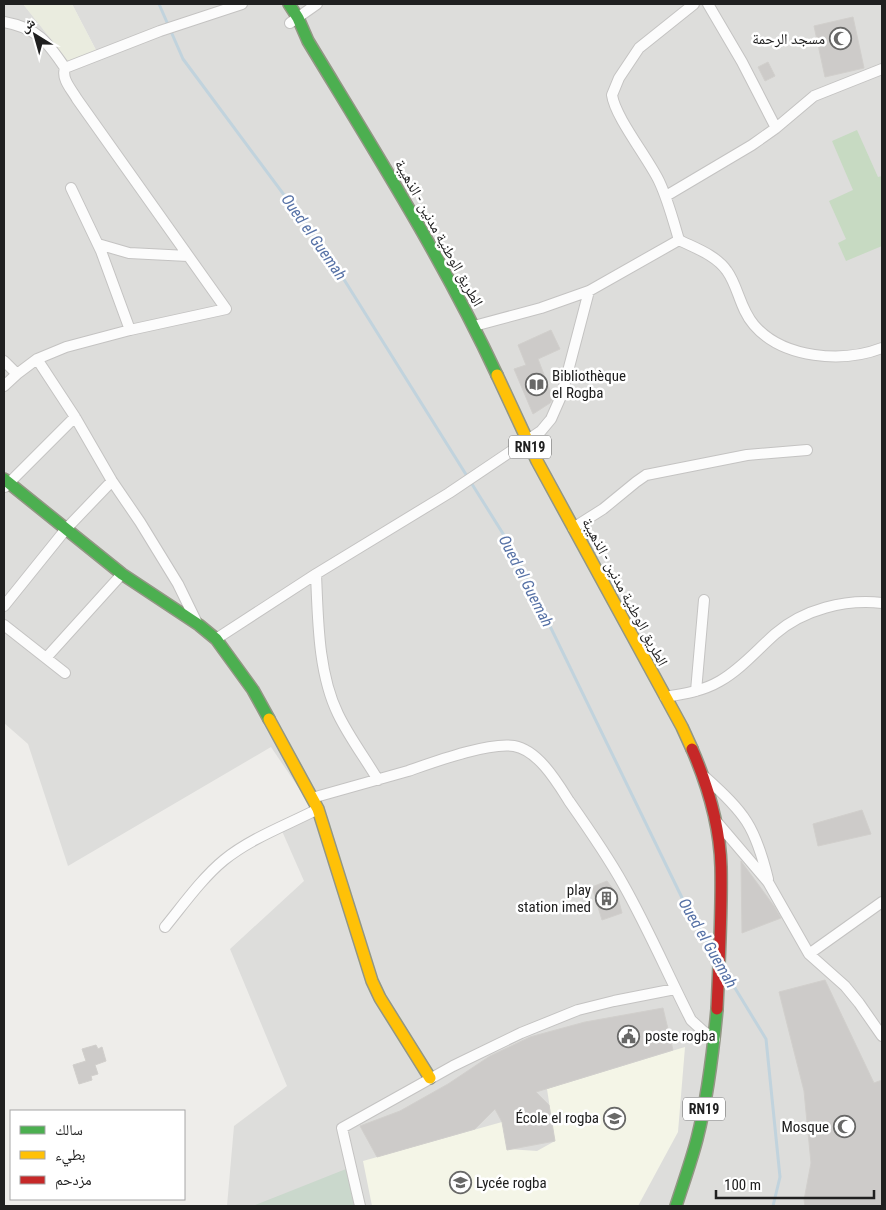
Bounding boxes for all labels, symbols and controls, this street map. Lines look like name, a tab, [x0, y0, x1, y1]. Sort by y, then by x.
north arrow	[10, 10, 60, 60]
text: ش	[16, 14, 39, 36]
mosque icon: مسجد الرحمة	[829, 27, 853, 51]
place label: مسجد الرحمة	[752, 30, 825, 48]
street label: الطريق الوطنية مدنين - الذهيبة	[390, 156, 487, 310]
water label: Oued el Guemah	[277, 190, 351, 284]
place label: Bibliothèque el Rogba	[552, 367, 626, 402]
library icon: Bibliothèque el Rogba	[524, 373, 548, 397]
road number: RN19	[509, 436, 551, 458]
street label: الطريق الوطنية مدنين - الذهيبة	[577, 515, 672, 670]
water label: Oued el Guemah	[495, 532, 557, 630]
place label: play station imed	[517, 881, 591, 916]
building icon: play station imed	[595, 887, 619, 911]
water label: Oued el Guemah	[675, 895, 741, 991]
public building icon: poste rogba	[617, 1024, 641, 1048]
place label: poste rogba	[645, 1027, 716, 1045]
road number: RN19	[683, 1098, 725, 1120]
school or university icon: École el rogba	[603, 1106, 627, 1130]
place label: École el rogba	[515, 1109, 599, 1127]
legend	[10, 1110, 185, 1200]
mosque icon: Mosque	[833, 1115, 857, 1139]
place label: Mosque	[782, 1118, 829, 1136]
text: سالك	[55, 1121, 83, 1139]
text: بطيء	[55, 1146, 85, 1167]
scale bar	[716, 1168, 874, 1200]
text: مزدحم	[55, 1171, 92, 1190]
school or university icon: Lycée rogba	[448, 1171, 472, 1195]
place label: Lycée rogba	[476, 1174, 547, 1192]
text: 100 m	[724, 1176, 761, 1194]

